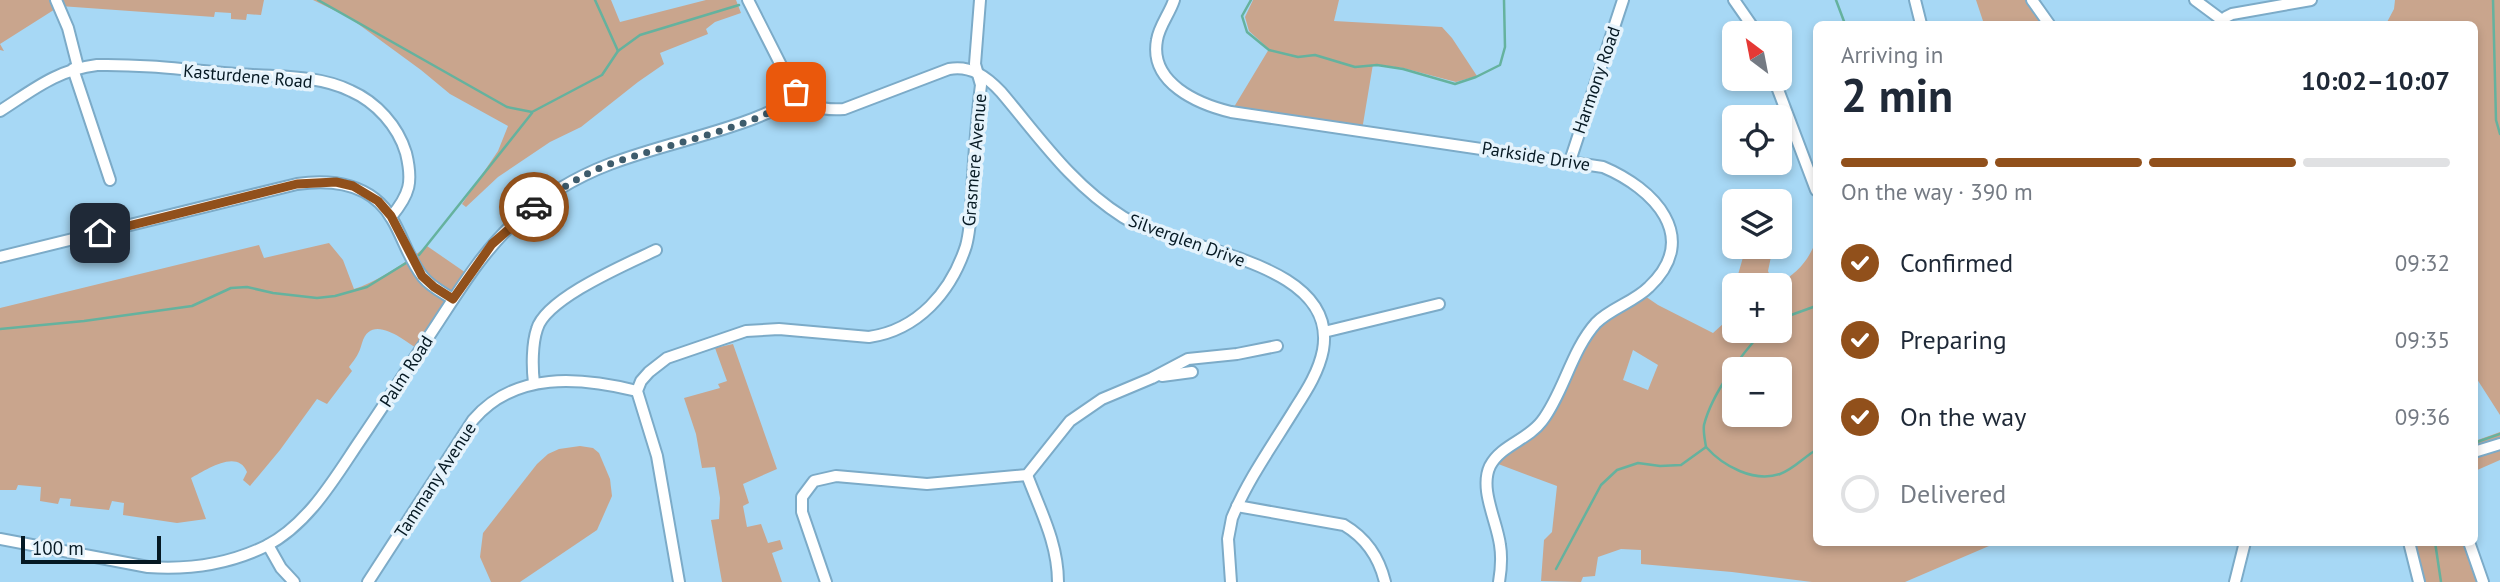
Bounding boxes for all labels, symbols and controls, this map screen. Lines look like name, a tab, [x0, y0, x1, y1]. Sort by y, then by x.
north arrow	[1722, 21, 1792, 91]
map controls	[1722, 21, 1792, 427]
street label: Harmony Road	[1567, 23, 1625, 137]
text: Arriving in	[1841, 40, 1943, 69]
street label: Kasturdene Road	[182, 59, 314, 93]
pin	[766, 62, 826, 122]
text: 10:02–10:07	[2301, 64, 2450, 97]
text: 2 min	[1841, 65, 1953, 125]
icon: bag	[777, 73, 815, 111]
street label: Grasmere Avenue	[957, 93, 991, 227]
button: locate	[1722, 105, 1792, 175]
street label: Parkside Drive	[1480, 136, 1592, 176]
courier	[499, 172, 569, 242]
text: On the way · 390 m	[1841, 177, 2033, 206]
icon: car	[515, 188, 553, 226]
button: layers	[1722, 189, 1792, 259]
pin	[70, 203, 130, 263]
street label: Silverglen Drive	[1126, 208, 1248, 272]
icon: home	[81, 214, 119, 252]
icon: check	[1841, 244, 1879, 282]
text: Confirmed	[1900, 246, 2013, 279]
text: 09:32	[2395, 248, 2450, 277]
button: +	[1722, 273, 1792, 343]
icon: check	[1841, 321, 1879, 359]
text: Preparing	[1900, 323, 2007, 356]
text: 09:35	[2395, 325, 2450, 354]
street label: Palm Road	[374, 331, 438, 411]
button: −	[1722, 357, 1792, 427]
icon: check	[1841, 398, 1879, 436]
text: On the way	[1900, 400, 2026, 433]
text: 09:36	[2395, 402, 2450, 431]
street label: Tammany Avenue	[389, 418, 481, 542]
text: Delivered	[1900, 477, 2006, 510]
scale bar	[21, 533, 161, 565]
text: 100 m	[32, 536, 84, 560]

